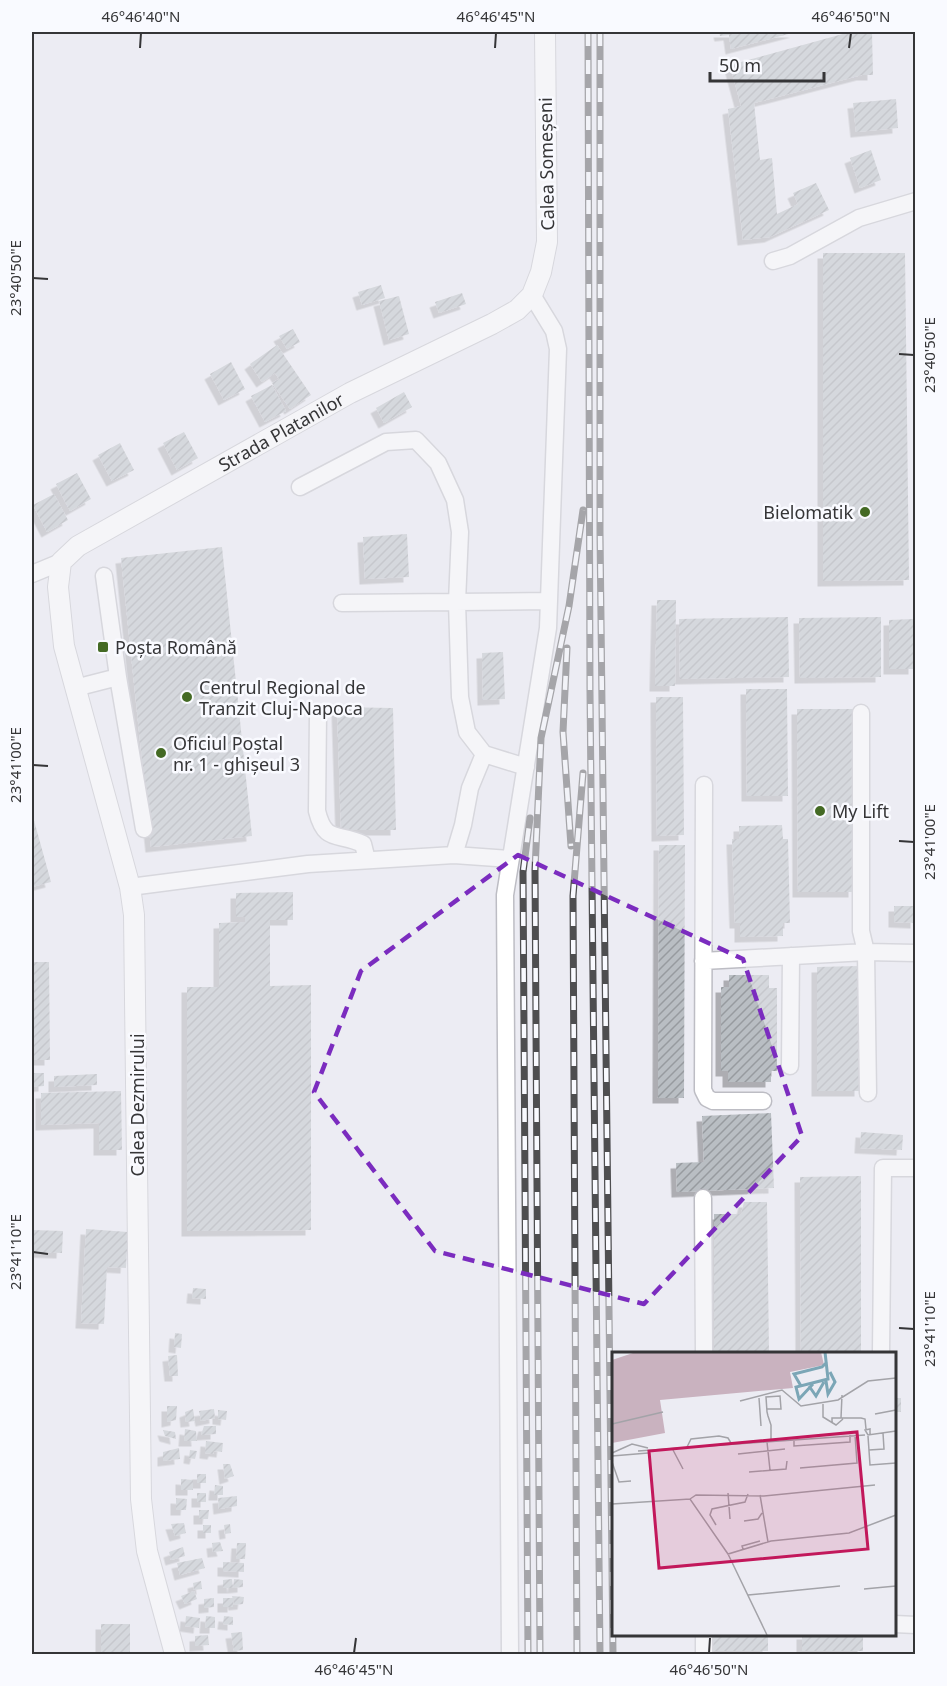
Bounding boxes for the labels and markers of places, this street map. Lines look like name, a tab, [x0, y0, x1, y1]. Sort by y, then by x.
place label: Bielomatik	[763, 500, 853, 524]
marker: Bielomatik	[858, 505, 872, 519]
place label: Poșta Română	[115, 635, 237, 659]
marker: Poșta Română	[96, 640, 110, 654]
place label: Centrul Regional de Tranzit Cluj-Napoca	[199, 675, 366, 720]
marker: Centrul Regional de Tranzit Cluj-Napoca	[180, 690, 194, 704]
place label: Oficiul Poștal nr. 1 - ghișeul 3	[173, 731, 300, 776]
marker: Oficiul Poștal nr. 1 - ghișeul 3	[154, 746, 168, 760]
place label: My Lift	[832, 799, 889, 823]
marker: My Lift	[813, 804, 827, 818]

